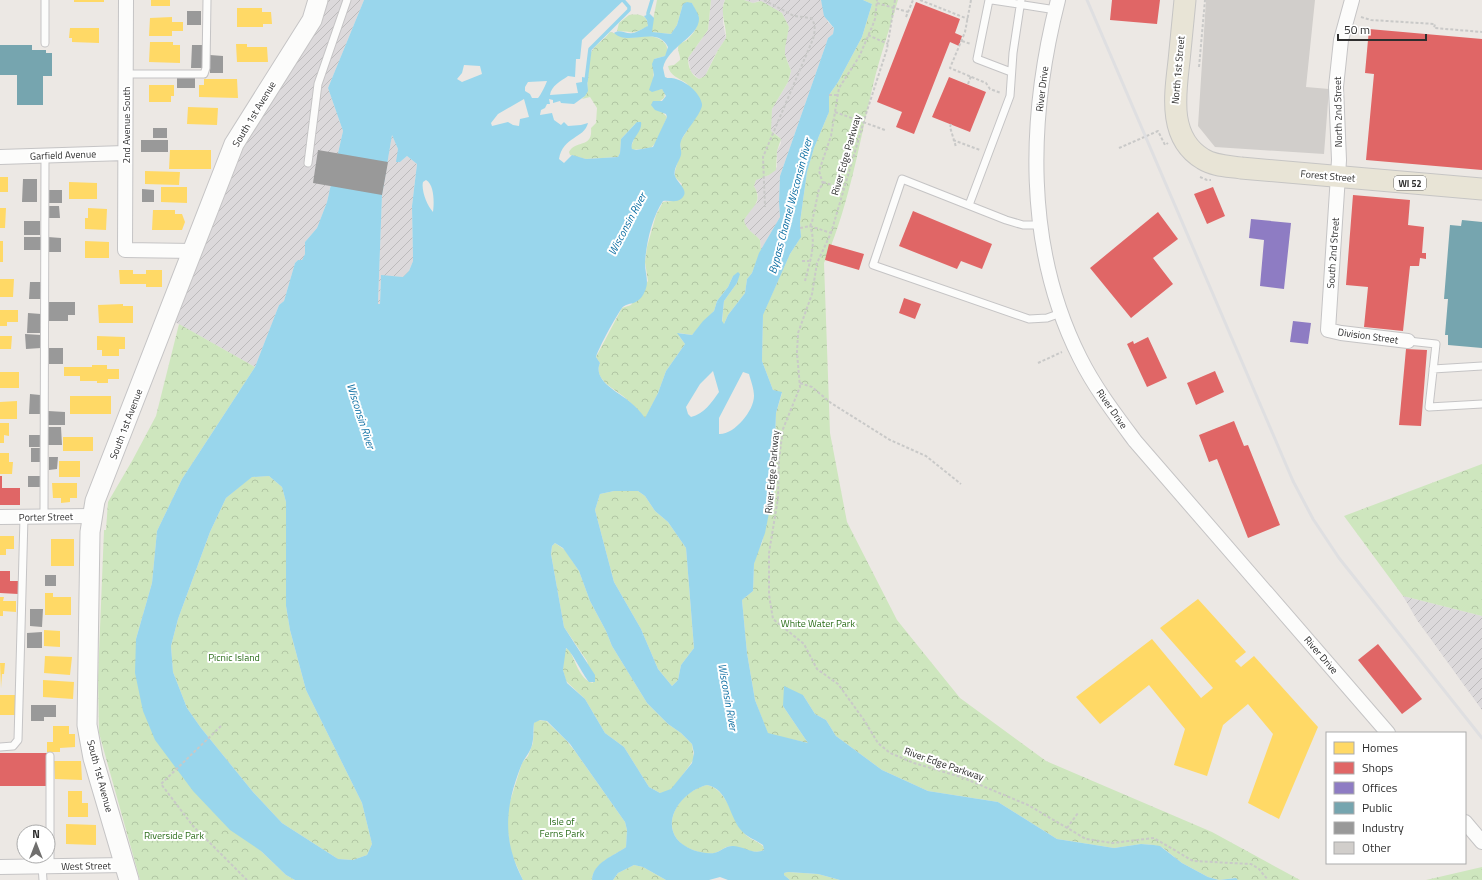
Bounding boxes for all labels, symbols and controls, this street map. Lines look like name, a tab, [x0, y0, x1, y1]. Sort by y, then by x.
scale bar	[1338, 16, 1426, 42]
text: 50 m	[1344, 20, 1370, 39]
street label: North 1st Street	[1168, 35, 1188, 105]
street label: River Drive	[1032, 65, 1052, 113]
street label: North 2nd Street	[1330, 76, 1346, 148]
street label: South 1st Avenue	[228, 78, 280, 150]
street label: 2nd Avenue South	[119, 87, 134, 163]
street label: River Edge Parkway	[827, 113, 865, 197]
water label: Bypass Channel Wisconsin River	[764, 135, 816, 276]
street label: Garfield Avenue	[30, 146, 96, 164]
street label: Forest Street	[1300, 166, 1356, 186]
road number: WI 52	[1394, 176, 1426, 190]
water label: Wisconsin River	[604, 189, 651, 258]
street label: South 2nd Street	[1323, 216, 1343, 289]
street label: Division Street	[1337, 324, 1400, 348]
water label: Wisconsin River	[343, 381, 380, 452]
street label: River Drive	[1093, 386, 1131, 432]
street label: South 1st Avenue	[106, 387, 146, 461]
street label: River Edge Parkway	[761, 430, 783, 514]
street label: Porter Street	[19, 509, 74, 525]
park label: White Water Park	[781, 616, 855, 631]
street label: River Drive	[1300, 633, 1342, 677]
park label: Picnic Island	[208, 650, 260, 665]
water label: Wisconsin River	[714, 662, 742, 733]
legend	[1326, 732, 1466, 864]
street label: South 1st Avenue	[83, 738, 117, 814]
text: Homes	[1362, 738, 1398, 757]
street label: River Edge Parkway	[902, 743, 986, 785]
text: Shops	[1362, 758, 1394, 777]
text: Offices	[1362, 778, 1398, 797]
text: Public	[1362, 798, 1392, 817]
park label: Isle of Ferns Park	[540, 814, 585, 841]
text: Industry	[1362, 818, 1404, 837]
north arrow	[16, 824, 56, 864]
text: N	[32, 826, 40, 842]
park label: Riverside Park	[144, 828, 204, 843]
text: Other	[1362, 838, 1391, 857]
street label: West Street	[61, 858, 112, 874]

